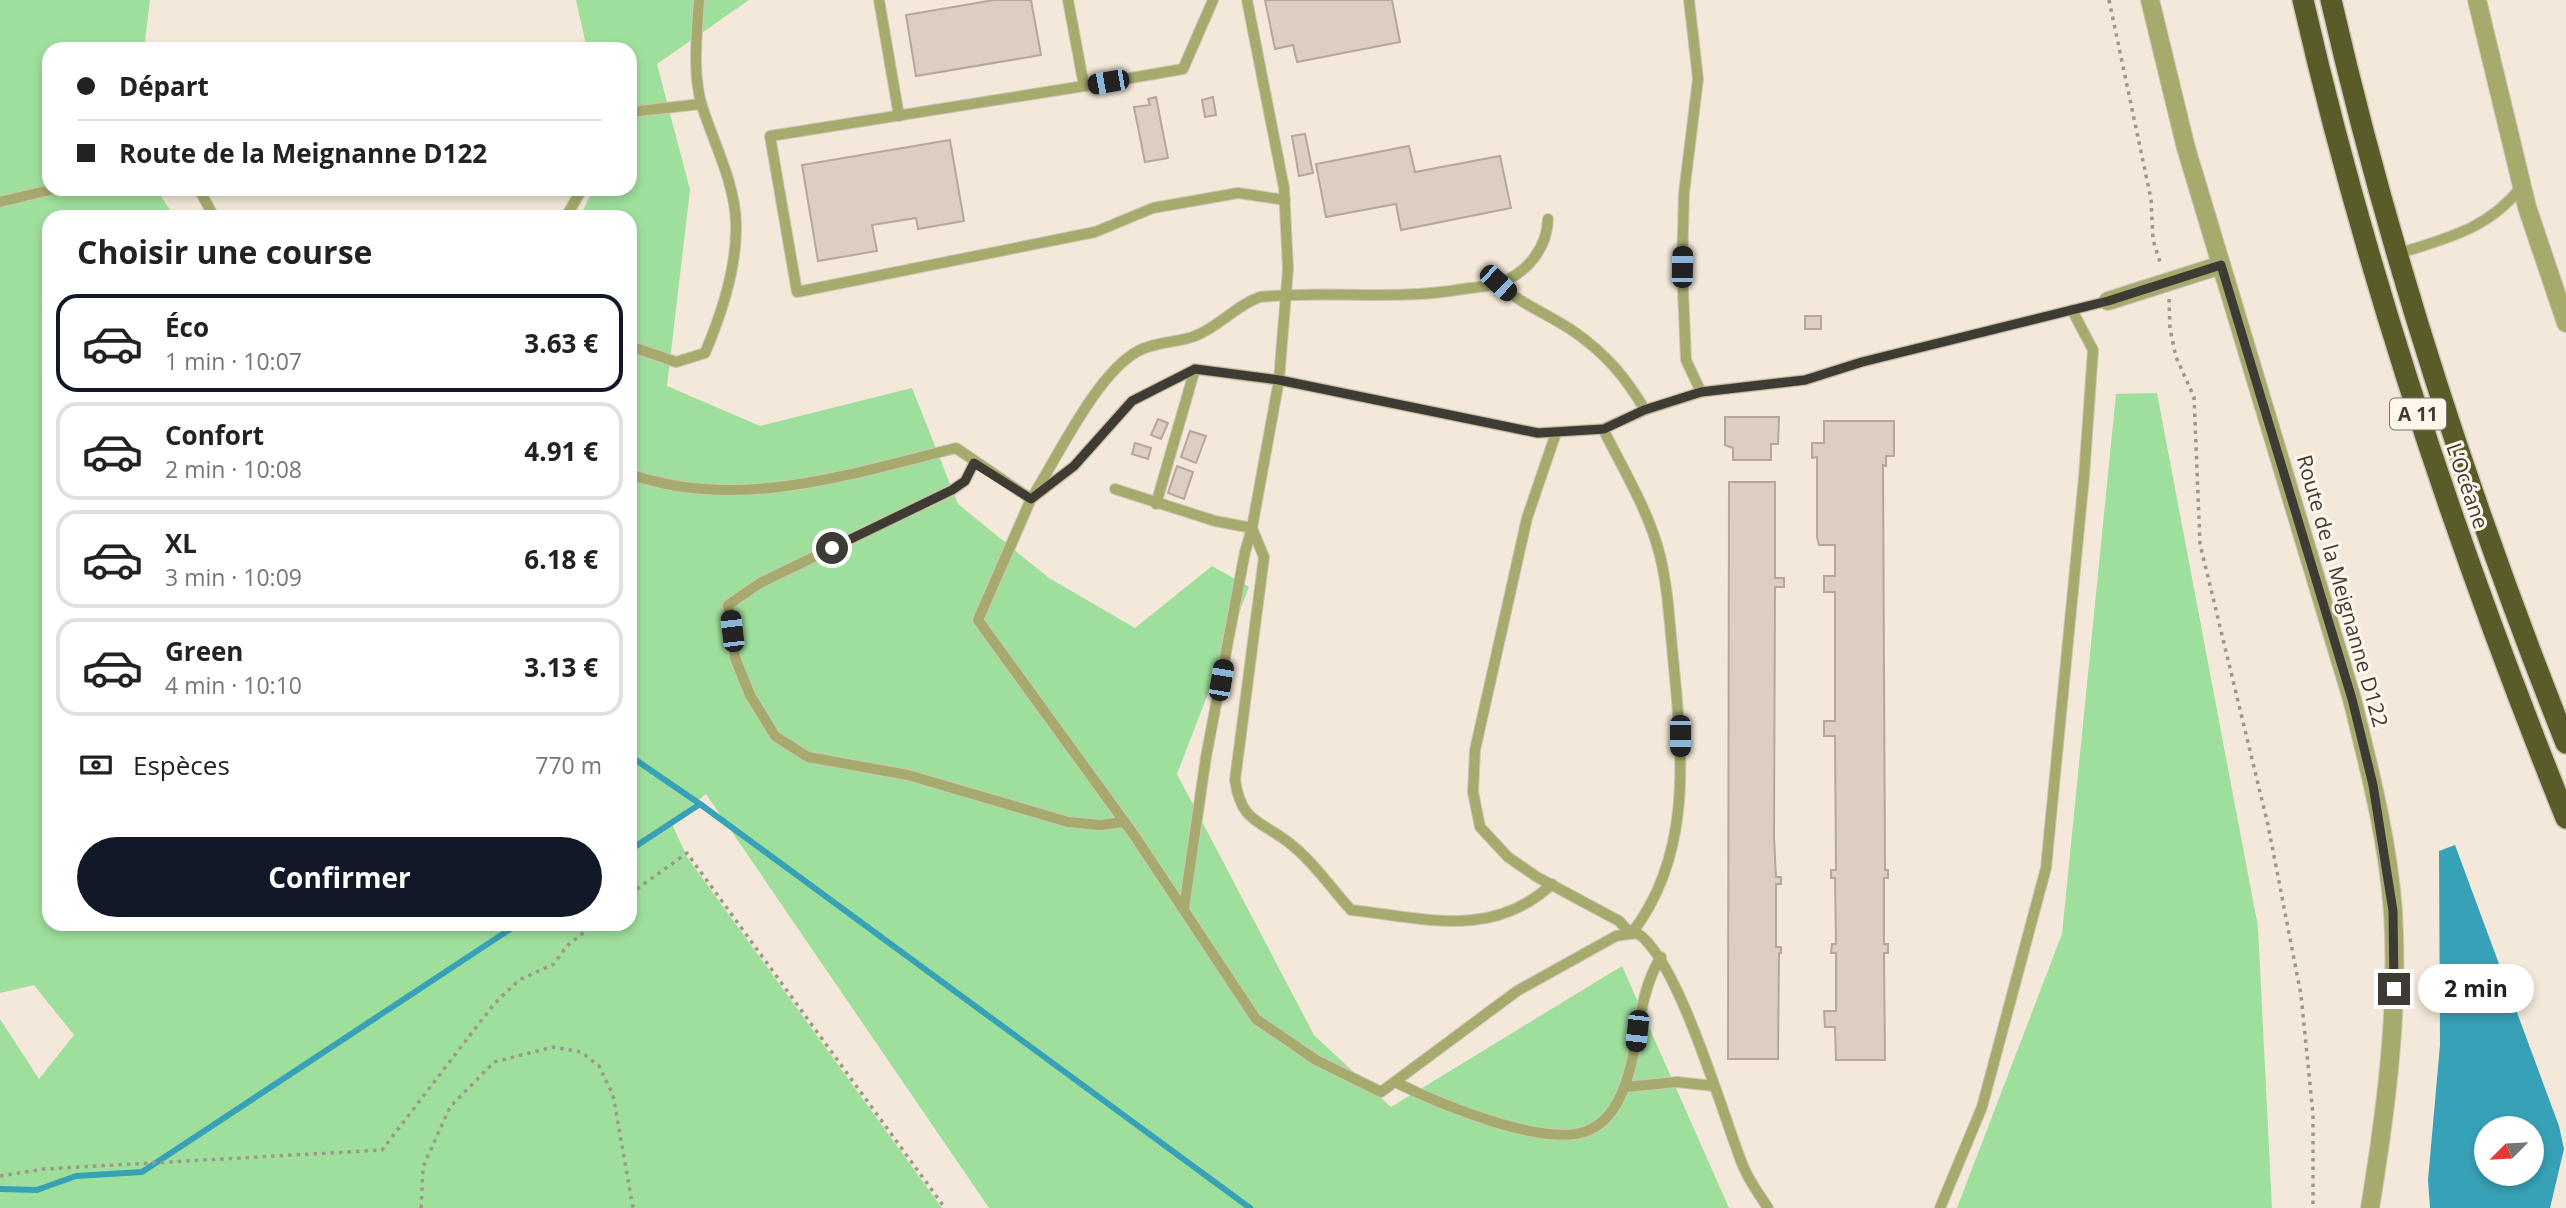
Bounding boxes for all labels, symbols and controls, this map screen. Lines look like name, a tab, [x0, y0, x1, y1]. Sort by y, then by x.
text: Départ	[119, 68, 209, 104]
car	[1086, 68, 1131, 96]
text: Route de la Meignanne D122	[119, 135, 487, 171]
text: Choisir une course	[77, 230, 372, 273]
car	[1672, 246, 1693, 288]
car	[1476, 261, 1521, 305]
text: Éco	[165, 309, 209, 345]
icon: car	[81, 312, 144, 375]
text: 3.63 €	[524, 325, 598, 361]
text: 1 min · 10:07	[165, 345, 302, 377]
road number: A 11	[2390, 398, 2446, 430]
text: Confort	[165, 417, 264, 453]
icon: car	[81, 420, 144, 483]
text: 4.91 €	[524, 433, 598, 469]
street label: L’Océane	[2440, 439, 2496, 532]
street label: Route de la Meignanne D122	[2291, 451, 2395, 730]
text: 2 min · 10:08	[165, 453, 302, 485]
text: XL	[165, 525, 197, 561]
icon: car	[81, 528, 144, 591]
route start	[816, 532, 848, 564]
text: 6.18 €	[524, 541, 598, 577]
text: 3 min · 10:09	[165, 561, 302, 593]
car	[720, 609, 745, 653]
text: Green	[165, 633, 243, 669]
icon: car	[81, 636, 144, 699]
text: 3.13 €	[524, 649, 598, 685]
car	[1208, 657, 1235, 703]
text: 4 min · 10:10	[165, 669, 302, 701]
car	[1670, 715, 1691, 757]
icon: cash	[77, 746, 115, 784]
text: Espèces	[133, 747, 230, 783]
text: 770 m	[535, 749, 602, 781]
button: Confirmer	[77, 837, 602, 917]
callout: 2 min	[2418, 964, 2534, 1014]
text: 2 min	[2444, 972, 2508, 1004]
route end	[2378, 973, 2410, 1005]
car	[1625, 1009, 1650, 1053]
north arrow	[2474, 1116, 2544, 1186]
map controls	[2474, 1116, 2544, 1186]

